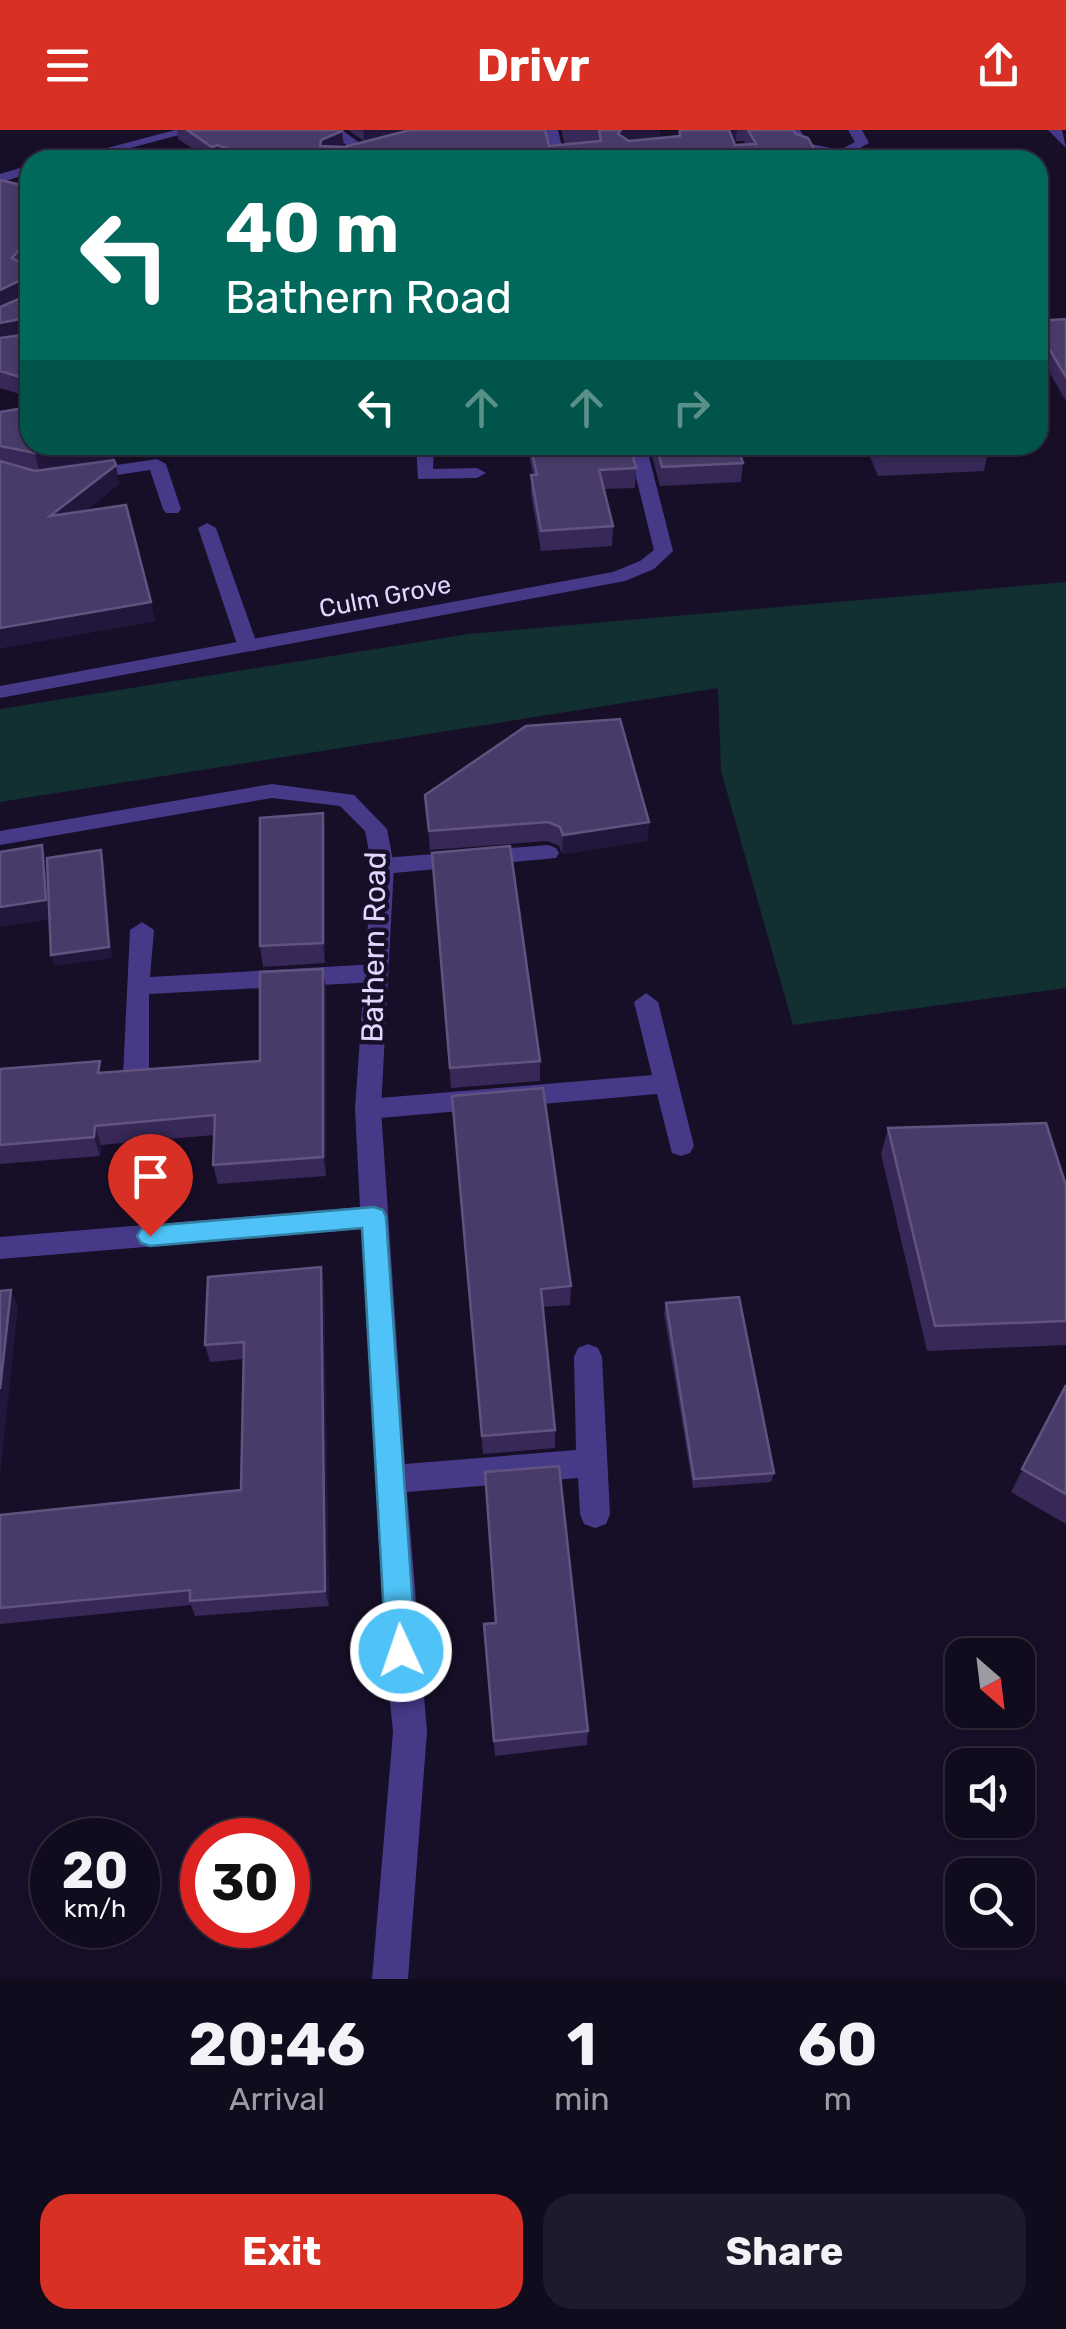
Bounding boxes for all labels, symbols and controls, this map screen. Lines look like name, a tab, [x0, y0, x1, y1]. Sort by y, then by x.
icon: menu	[40, 38, 95, 93]
icon: share	[971, 38, 1026, 93]
text: Drivr	[477, 39, 589, 92]
text: 40 m	[225, 187, 399, 270]
icon: left	[60, 190, 190, 320]
text: Bathern Road	[225, 271, 512, 324]
icon: left	[349, 380, 404, 435]
icon: ahead	[454, 380, 509, 435]
icon: ahead	[559, 380, 614, 435]
icon: right	[664, 380, 719, 435]
street label: Culm Grove	[317, 570, 453, 623]
street label: Bathern Road	[354, 851, 394, 1043]
pin	[108, 1134, 193, 1237]
icon: arrive	[123, 1149, 178, 1204]
position arrow	[349, 1599, 453, 1703]
north arrow	[945, 1638, 1035, 1728]
map controls	[945, 1638, 1035, 1948]
button: sound	[945, 1748, 1035, 1838]
speed limit sign: 30	[180, 1818, 310, 1948]
text: 20	[62, 1841, 128, 1901]
button: search	[945, 1858, 1035, 1948]
text: km/h	[64, 1894, 126, 1923]
text: 20:46	[188, 2009, 366, 2080]
text: 1	[567, 2009, 597, 2080]
text: 60	[798, 2009, 878, 2080]
text: Arrival	[229, 2080, 325, 2118]
text: min	[554, 2080, 610, 2118]
text: m	[824, 2080, 852, 2118]
button: Exit	[40, 2194, 523, 2309]
button: Share	[543, 2194, 1026, 2309]

